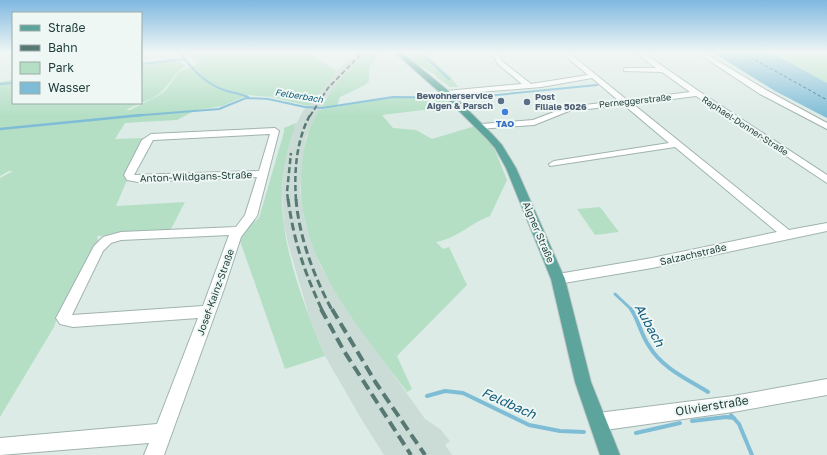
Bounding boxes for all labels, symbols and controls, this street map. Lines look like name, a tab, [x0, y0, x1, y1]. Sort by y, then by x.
legend	[12, 12, 142, 104]
text: Straße	[48, 20, 86, 35]
text: Bahn	[48, 40, 78, 55]
text: Park	[48, 60, 74, 75]
text: Wasser	[48, 80, 91, 95]
water label: Felberbach	[274, 86, 324, 105]
place label: Bewohnerservice Aigen & Parsch	[416, 90, 494, 111]
place label: Post Filiale 5026	[535, 91, 587, 112]
street label: Perneggerstraße	[598, 91, 672, 110]
street label: Raphael-Donner-Straße	[700, 93, 791, 158]
marker: Bewohnerservice Aigen & Parsch	[496, 96, 506, 106]
marker: Post Filiale 5026	[522, 97, 532, 107]
marker: TAO	[500, 107, 510, 117]
place label: TAO	[496, 118, 514, 129]
street label: Anton-Wildgans-Straße	[140, 168, 253, 184]
street label: Aigner Straße	[521, 200, 557, 264]
street label: Salzachstraße	[658, 240, 728, 268]
street label: Josef-Kainz-Straße	[194, 247, 236, 337]
water label: Aubach	[632, 301, 669, 350]
water label: Feldbach	[479, 384, 539, 422]
street label: Olivierstraße	[674, 392, 750, 419]

